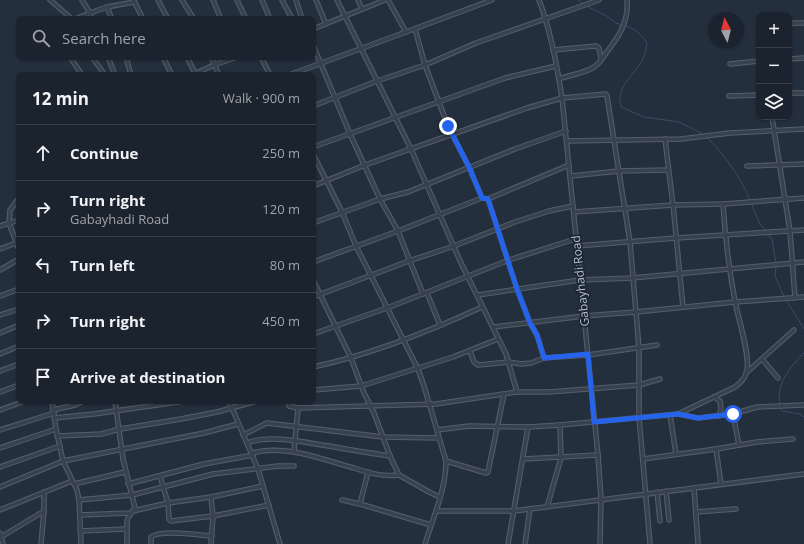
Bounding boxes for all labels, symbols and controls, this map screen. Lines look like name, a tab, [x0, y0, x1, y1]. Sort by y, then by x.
north arrow	[708, 12, 744, 48]
map controls	[756, 12, 792, 120]
button: +	[756, 12, 792, 48]
search box	[16, 16, 316, 60]
icon: search	[30, 27, 52, 49]
text: Search here	[62, 28, 146, 48]
button: −	[756, 48, 792, 84]
button: layers	[756, 84, 792, 120]
text: 12 min	[32, 87, 89, 110]
text: Walk · 900 m	[223, 89, 300, 107]
route end	[439, 117, 457, 135]
icon: ahead	[32, 142, 54, 164]
text: Continue	[70, 143, 138, 163]
text: 250 m	[262, 144, 300, 162]
text: Turn right	[70, 190, 145, 210]
icon: right	[32, 198, 54, 220]
text: 120 m	[262, 200, 300, 218]
text: Gabayhadi Road	[70, 210, 169, 228]
street label: Gabayhadi Road	[567, 235, 593, 327]
icon: left	[32, 254, 54, 276]
text: Turn left	[70, 255, 135, 275]
text: 80 m	[270, 256, 300, 274]
icon: right	[32, 310, 54, 332]
text: Turn right	[70, 311, 145, 331]
text: 450 m	[262, 312, 300, 330]
icon: arrive	[32, 366, 54, 388]
text: Arrive at destination	[70, 367, 225, 387]
route start	[724, 405, 742, 423]

